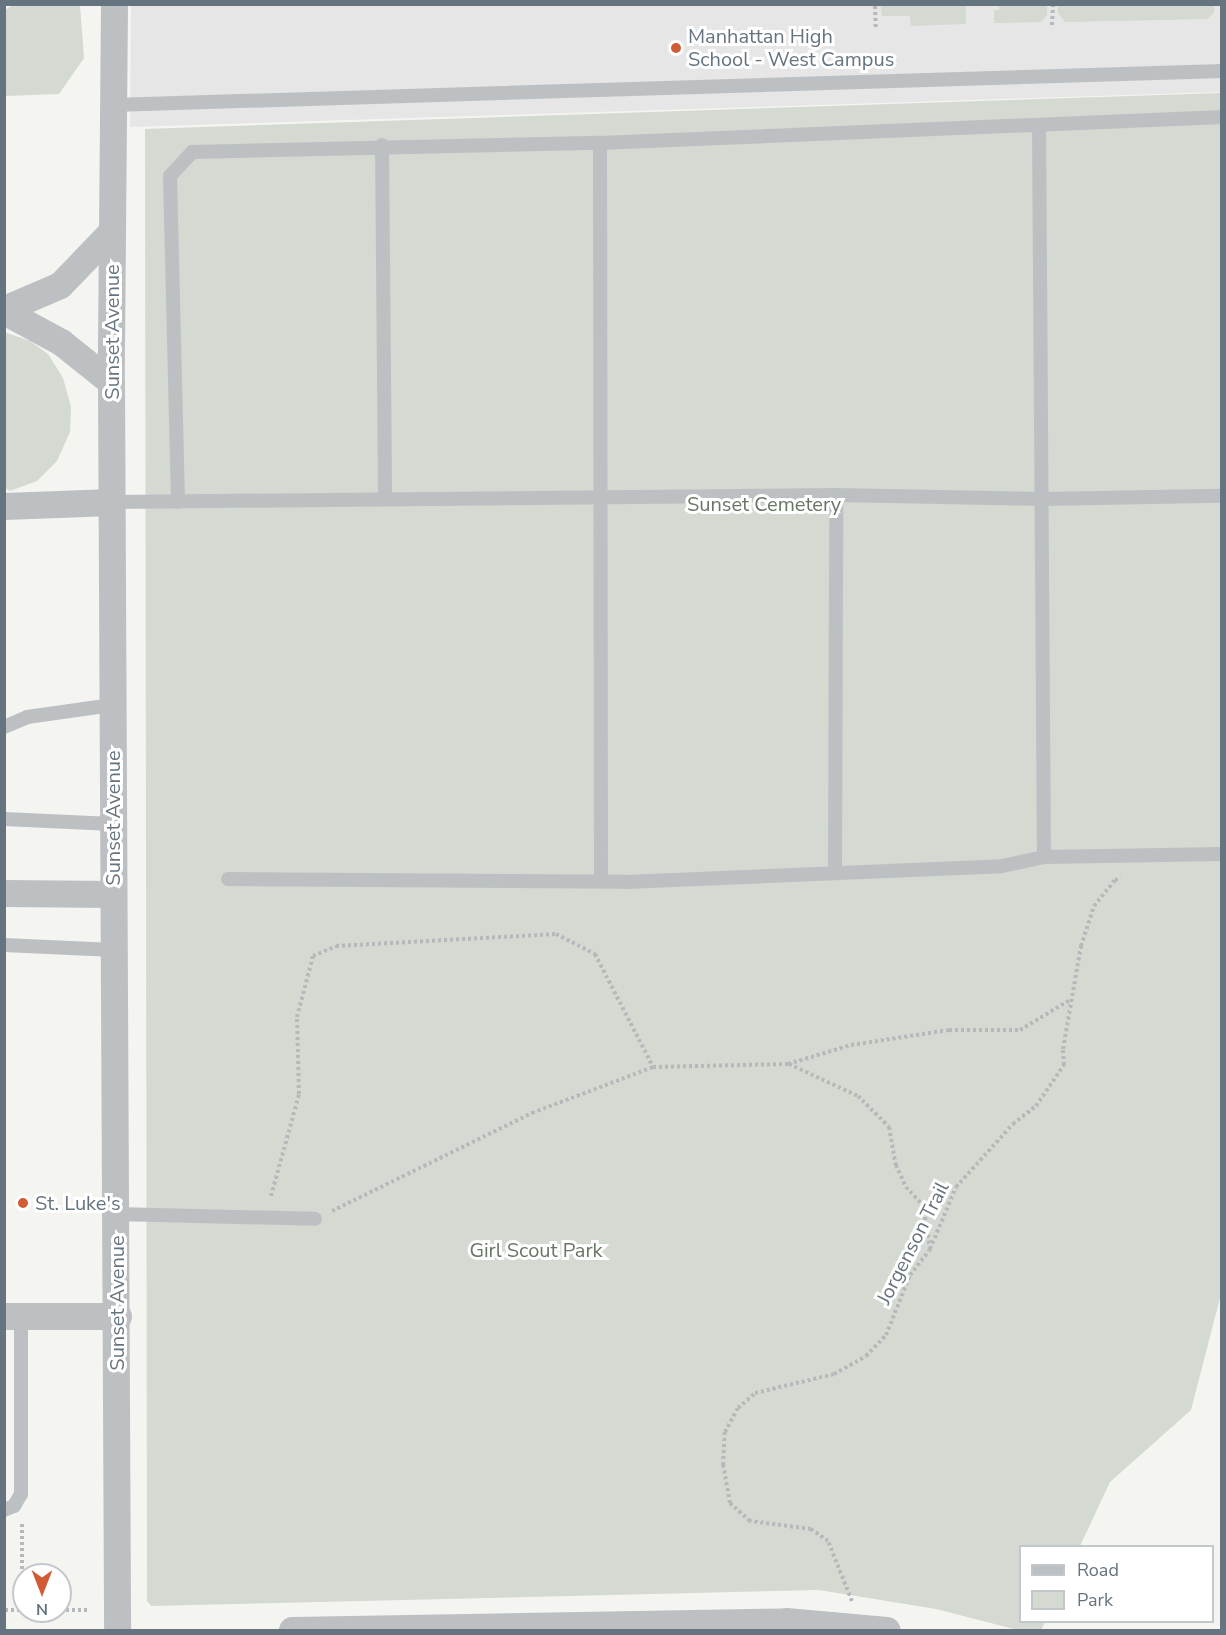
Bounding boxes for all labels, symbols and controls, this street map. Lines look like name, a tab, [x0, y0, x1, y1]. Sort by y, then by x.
place label: Manhattan High School - West Campus	[688, 24, 894, 71]
marker: Manhattan High School - West Campus	[669, 41, 683, 55]
street label: Sunset Avenue	[100, 264, 124, 400]
park label: Sunset Cemetery	[687, 492, 841, 516]
street label: Sunset Avenue	[101, 750, 125, 886]
street label: Jorgenson Trail	[872, 1178, 954, 1308]
place label: St. Luke's	[35, 1191, 121, 1215]
marker: St. Luke's	[16, 1196, 30, 1210]
street label: Sunset Avenue	[105, 1235, 129, 1371]
park label: Girl Scout Park	[469, 1238, 603, 1262]
legend	[1019, 1545, 1214, 1623]
text: Road	[1077, 1558, 1119, 1582]
north arrow	[12, 1563, 72, 1623]
text: Park	[1077, 1588, 1113, 1612]
text: N	[36, 1598, 48, 1620]

